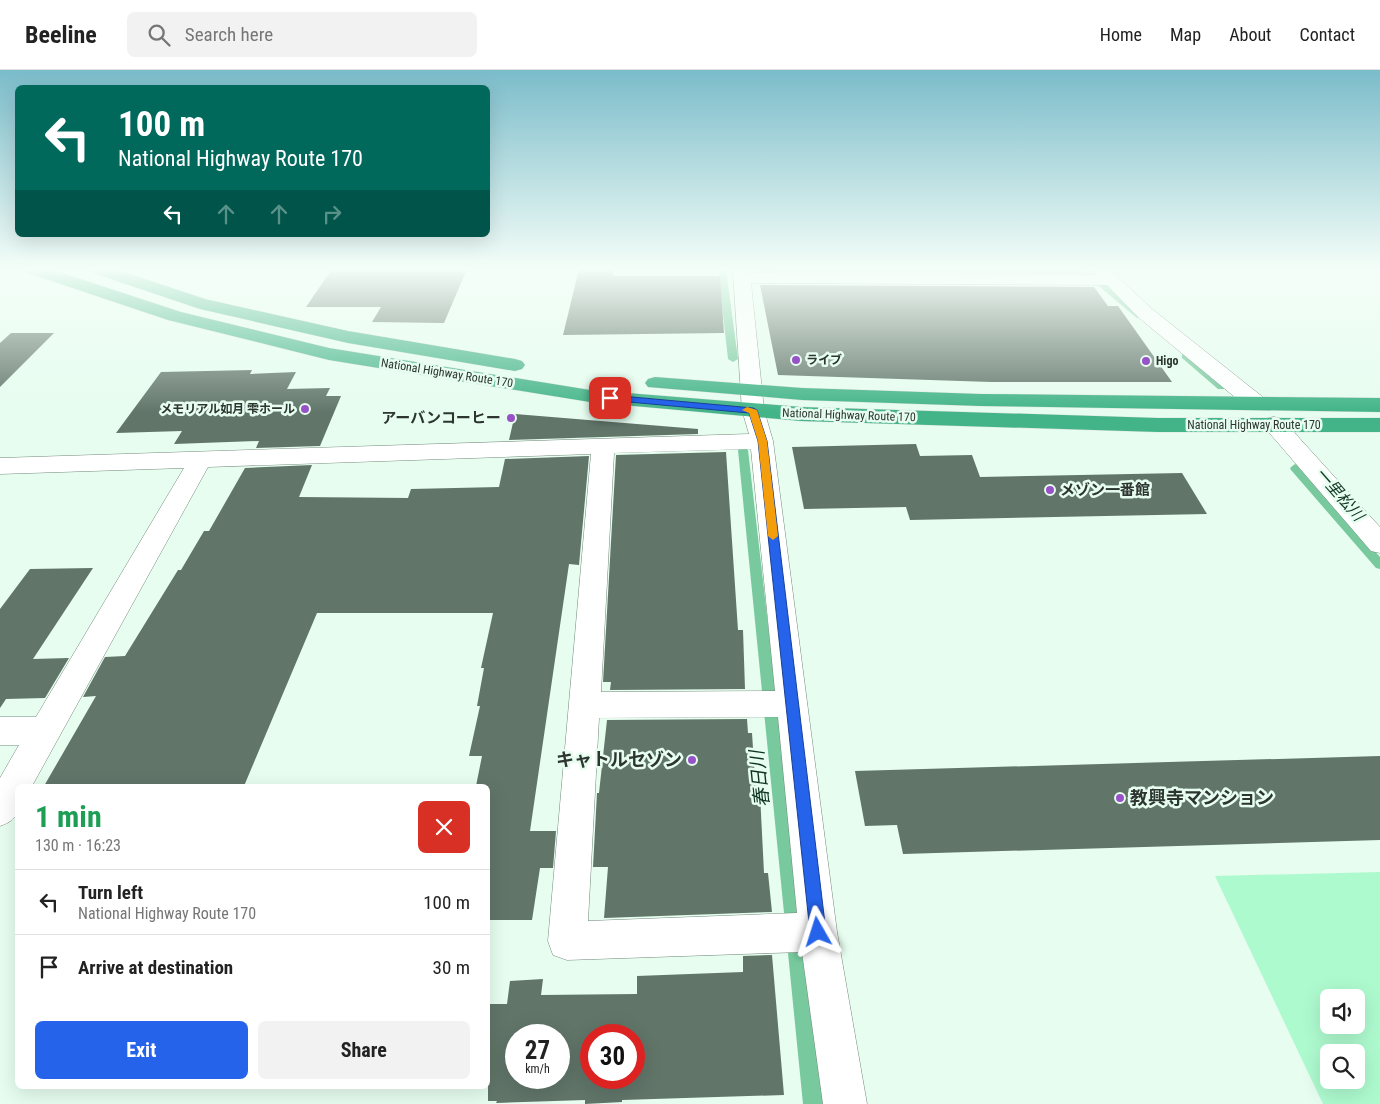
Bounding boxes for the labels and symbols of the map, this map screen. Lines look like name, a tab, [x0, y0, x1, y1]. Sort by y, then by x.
place label: ライブ	[806, 353, 842, 367]
marker: ライブ	[790, 354, 802, 366]
place label: Higo	[1156, 354, 1178, 368]
marker: Higo	[1140, 355, 1152, 367]
street label: National Highway Route 170	[380, 356, 514, 390]
pin	[589, 377, 631, 419]
place label: メモリアル如月 雫ホール	[160, 402, 295, 416]
marker: メモリアル如月 雫ホール	[299, 403, 311, 415]
street label: National Highway Route 170	[782, 406, 916, 424]
place label: アーバンコーヒー	[381, 409, 501, 427]
marker: アーバンコーヒー	[505, 412, 517, 424]
street label: National Highway Route 170	[1187, 418, 1321, 432]
water label: 一里松川	[1311, 464, 1369, 526]
place label: メゾン一番館	[1060, 481, 1150, 499]
marker: メゾン一番館	[1044, 484, 1056, 496]
water label: 春日川	[745, 747, 774, 809]
place label: キャトルセゾン	[556, 749, 682, 770]
marker: キャトルセゾン	[686, 754, 698, 766]
place label: 教興寺マンション	[1130, 787, 1274, 808]
marker: 教興寺マンション	[1114, 792, 1126, 804]
position arrow	[791, 905, 843, 957]
speed limit sign: 30	[580, 1024, 645, 1089]

